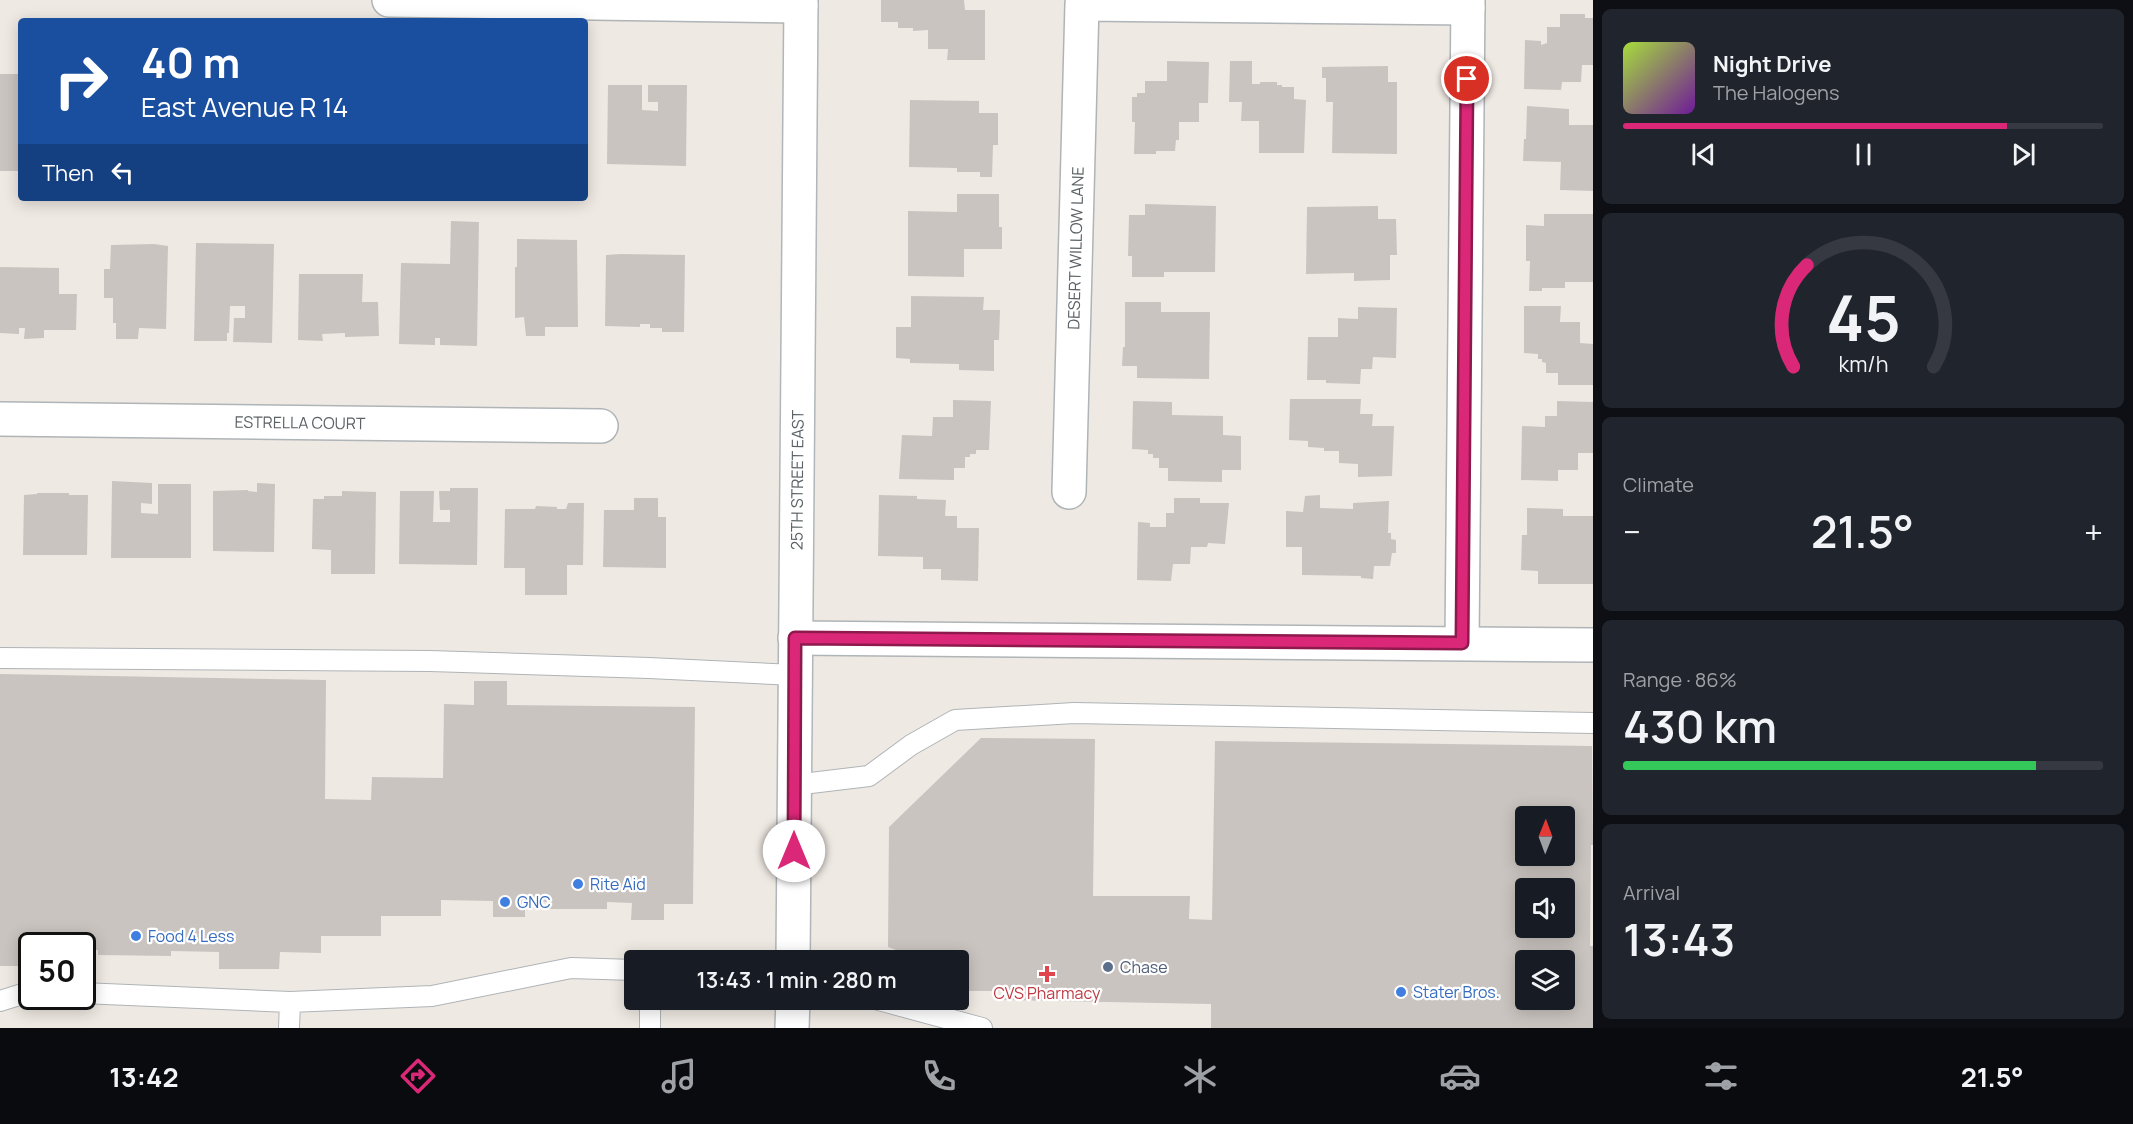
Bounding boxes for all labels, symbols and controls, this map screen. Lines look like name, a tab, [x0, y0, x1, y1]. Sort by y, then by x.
text: 40 m	[141, 33, 240, 91]
icon: right	[42, 42, 120, 120]
text: Night Drive	[1713, 49, 1832, 79]
pin	[1441, 53, 1492, 104]
icon: arrive	[1450, 62, 1483, 95]
text: The Halogens	[1713, 79, 1839, 106]
text: East Avenue R 14	[141, 88, 348, 125]
icon: previous	[1687, 138, 1720, 171]
icon: pause	[1847, 138, 1880, 171]
icon: next	[2007, 138, 2040, 171]
icon: left	[106, 156, 139, 189]
text: Then	[42, 158, 94, 188]
street label: DESERT WILLOW LANE	[1062, 166, 1089, 330]
text: 45	[1826, 274, 1900, 360]
text: km/h	[1838, 350, 1888, 379]
street label: 25TH STREET EAST	[785, 409, 809, 550]
street label: ESTRELLA COURT	[234, 411, 366, 434]
text: Climate	[1623, 471, 1694, 498]
text: 21.5°	[1811, 500, 1914, 562]
text: −	[1623, 509, 1641, 554]
text: +	[2084, 509, 2103, 554]
text: Range · 86%	[1623, 666, 1737, 693]
text: 430 km	[1623, 695, 1777, 757]
north arrow	[1515, 806, 1575, 866]
map controls	[1515, 806, 1575, 1010]
position arrow	[762, 819, 826, 883]
place label: Rite Aid	[590, 873, 646, 895]
marker: Rite Aid	[571, 877, 585, 891]
button: sound	[1515, 878, 1575, 938]
text: Arrival	[1623, 879, 1680, 906]
place label: GNC	[517, 891, 551, 913]
marker: GNC	[498, 895, 512, 909]
text: 13:43	[1623, 908, 1735, 970]
place label: Food 4 Less	[148, 925, 234, 947]
marker: Food 4 Less	[129, 929, 143, 943]
speed limit sign: 50	[18, 932, 96, 1010]
button: layers	[1515, 950, 1575, 1010]
place label: Chase	[1120, 956, 1168, 978]
marker: Chase	[1101, 960, 1115, 974]
text: 13:43 · 1 min · 280 m	[696, 965, 897, 995]
marker: CVS Pharmacy	[1040, 967, 1054, 981]
place label: Stater Bros.	[1413, 981, 1500, 1003]
place label: CVS Pharmacy	[994, 982, 1101, 1004]
marker: Stater Bros.	[1394, 985, 1408, 999]
icon: directions	[397, 1055, 439, 1097]
icon: music	[658, 1055, 700, 1097]
icon: phone	[918, 1055, 960, 1097]
icon: climate	[1179, 1055, 1221, 1097]
icon: car	[1439, 1055, 1481, 1097]
icon: filters	[1700, 1055, 1742, 1097]
text: 13:42	[109, 1058, 179, 1095]
text: 21.5°	[1961, 1058, 2024, 1095]

